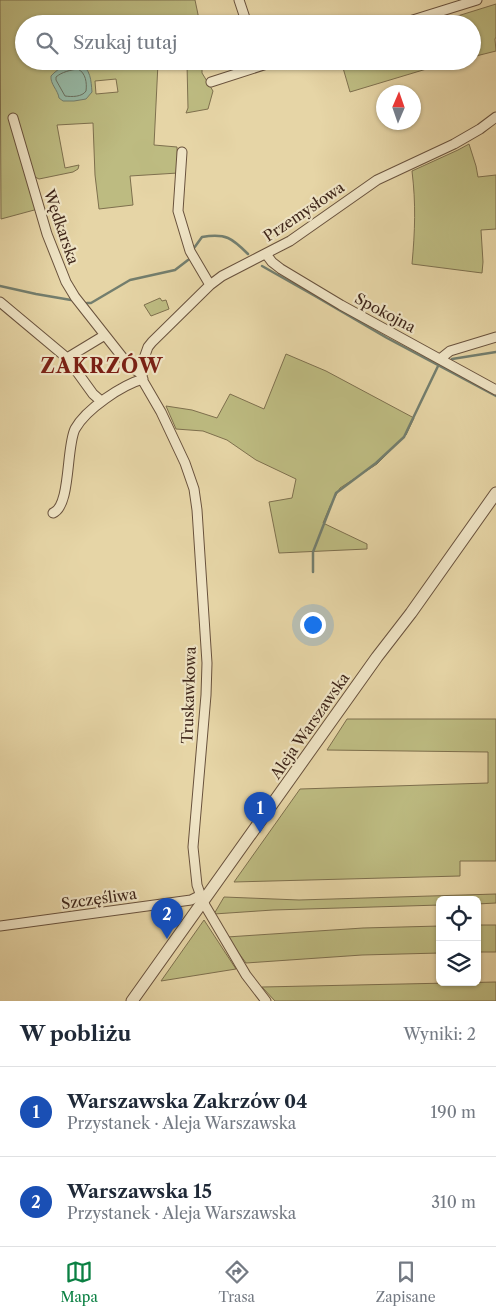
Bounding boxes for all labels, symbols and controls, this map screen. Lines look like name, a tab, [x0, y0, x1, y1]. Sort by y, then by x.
search box	[15, 15, 481, 70]
icon: search	[33, 29, 61, 57]
text: Szukaj tutaj	[73, 31, 177, 54]
north arrow	[376, 85, 421, 130]
street label: Przemysłowa	[260, 177, 348, 246]
street label: Wędkarska	[39, 186, 83, 267]
street label: Spokojna	[352, 289, 419, 337]
district label: ZAKRZÓW	[40, 353, 164, 378]
your location	[300, 612, 326, 638]
street label: Truskawkowa	[177, 646, 200, 744]
street label: Aleja Warszawska	[265, 669, 353, 783]
pin: 1	[244, 792, 276, 833]
street label: Szczęśliwa	[60, 884, 138, 913]
map controls	[436, 896, 481, 986]
button: locate	[436, 896, 481, 941]
pin: 2	[151, 898, 183, 939]
button: layers	[436, 941, 481, 986]
text: W pobliżu	[20, 1021, 131, 1046]
text: Wyniki: 2	[403, 1024, 476, 1044]
text: Warszawska Zakrzów 04	[67, 1090, 307, 1113]
text: 1	[32, 1102, 40, 1122]
text: 190 m	[431, 1102, 476, 1122]
text: Przystanek · Aleja Warszawska	[67, 1113, 296, 1133]
text: Warszawska 15	[67, 1180, 212, 1203]
text: 2	[31, 1192, 41, 1212]
text: 310 m	[431, 1192, 476, 1212]
text: Przystanek · Aleja Warszawska	[67, 1203, 296, 1223]
tab: Mapa	[60, 1258, 98, 1306]
tab: Trasa	[219, 1258, 255, 1306]
tab: Zapisane	[376, 1258, 436, 1306]

